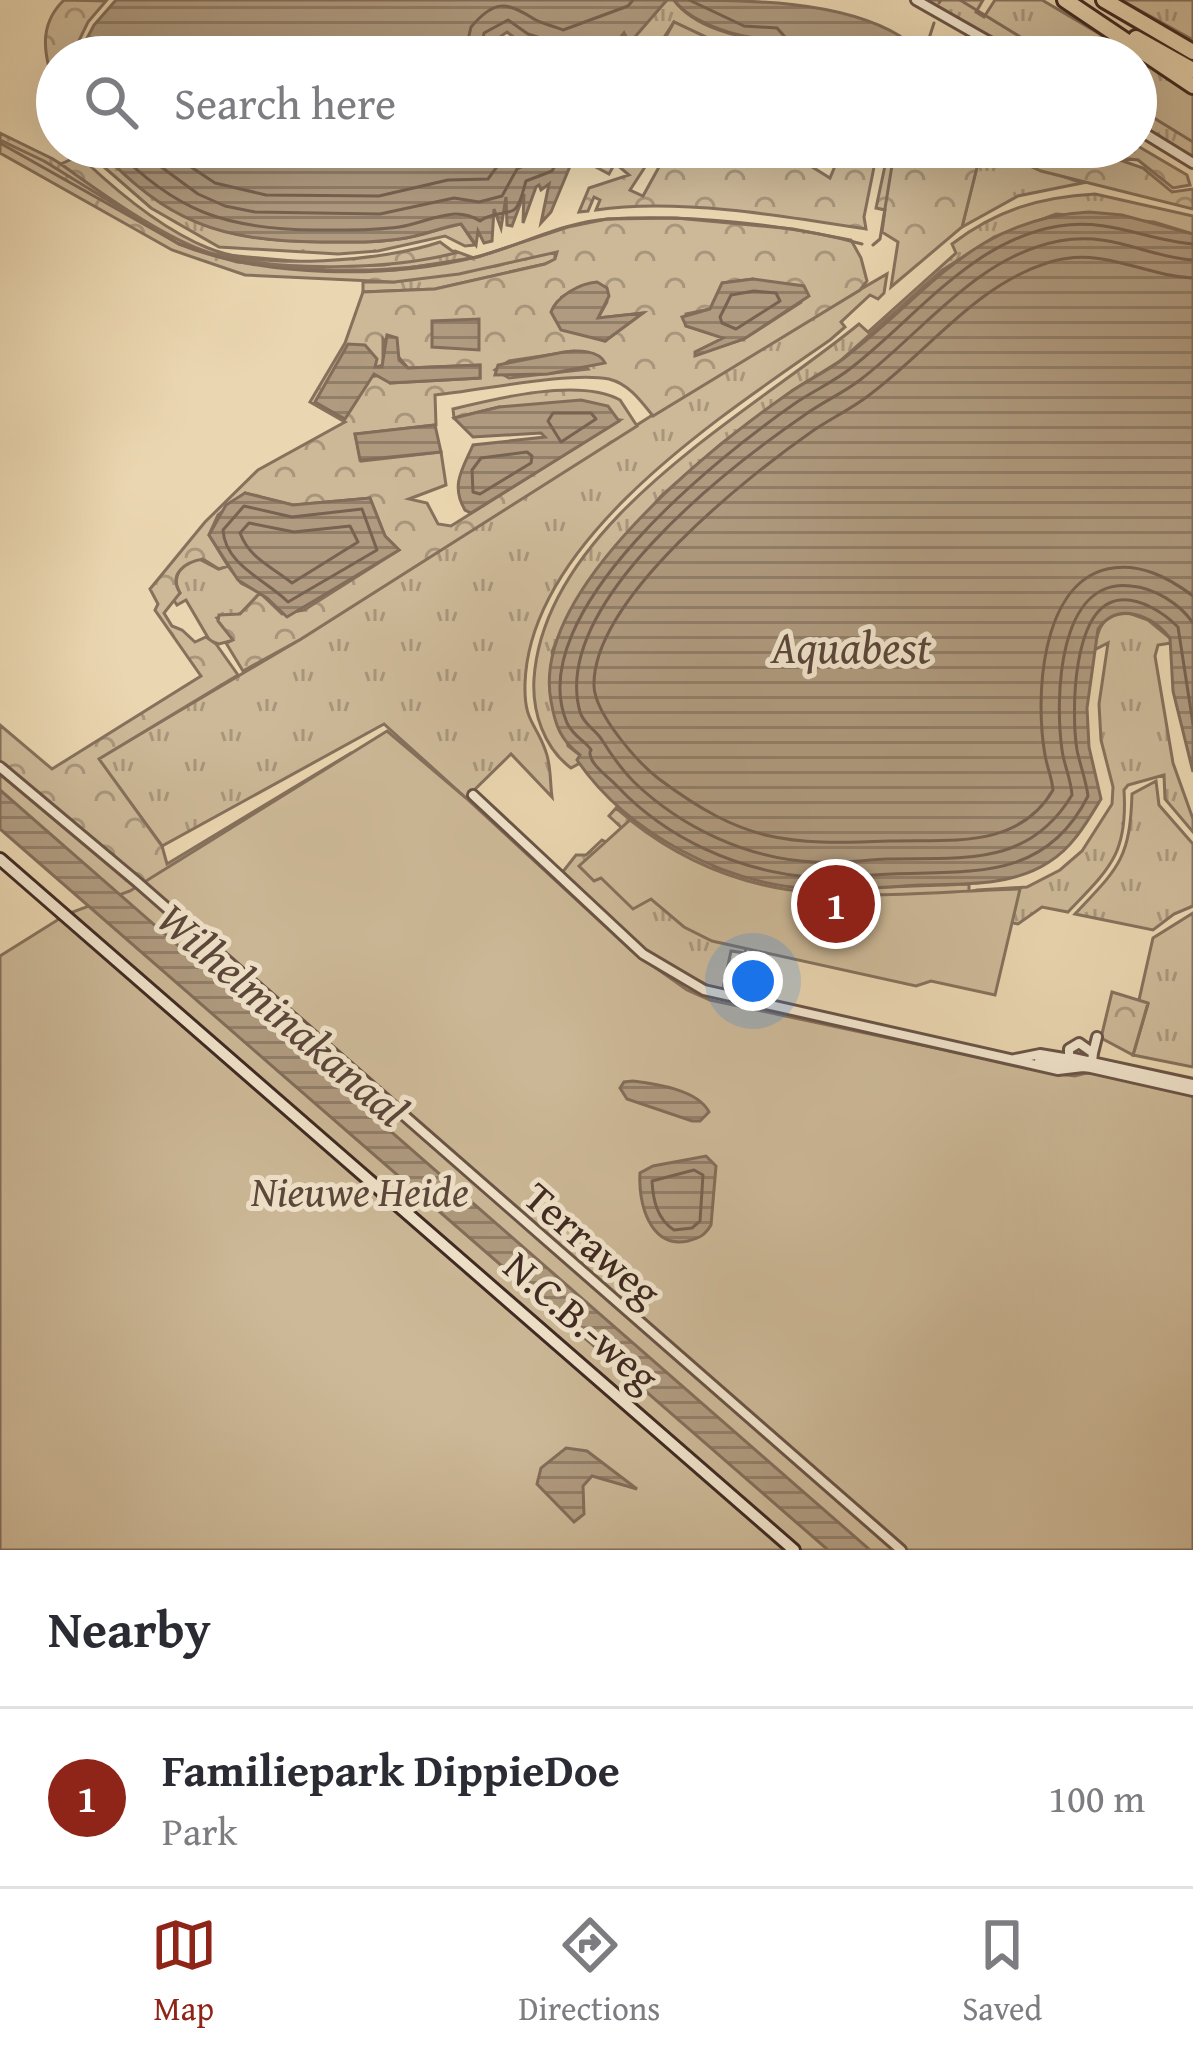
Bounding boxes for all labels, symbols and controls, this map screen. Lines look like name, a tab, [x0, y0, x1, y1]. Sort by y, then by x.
search box	[36, 36, 1157, 168]
icon: search	[78, 69, 144, 135]
text: Search here	[174, 70, 396, 135]
water label: Aquabest	[770, 614, 932, 679]
pin: 1	[797, 859, 875, 949]
water label: Wilhelminakanaal	[144, 886, 423, 1141]
your location	[723, 951, 783, 1011]
park label: Nieuwe Heide	[250, 1160, 469, 1221]
street label: Terraweg	[511, 1167, 676, 1321]
street label: N.C.B.-weg	[491, 1236, 674, 1406]
text: Nearby	[48, 1591, 211, 1666]
text: Familiepark DippieDoe	[162, 1737, 620, 1802]
text: 1	[77, 1769, 97, 1826]
text: 100 m	[1048, 1769, 1145, 1826]
text: Park	[162, 1802, 237, 1859]
tab: Map	[151, 1912, 217, 2032]
tab: Directions	[519, 1912, 660, 2032]
tab: Saved	[962, 1912, 1042, 2032]

